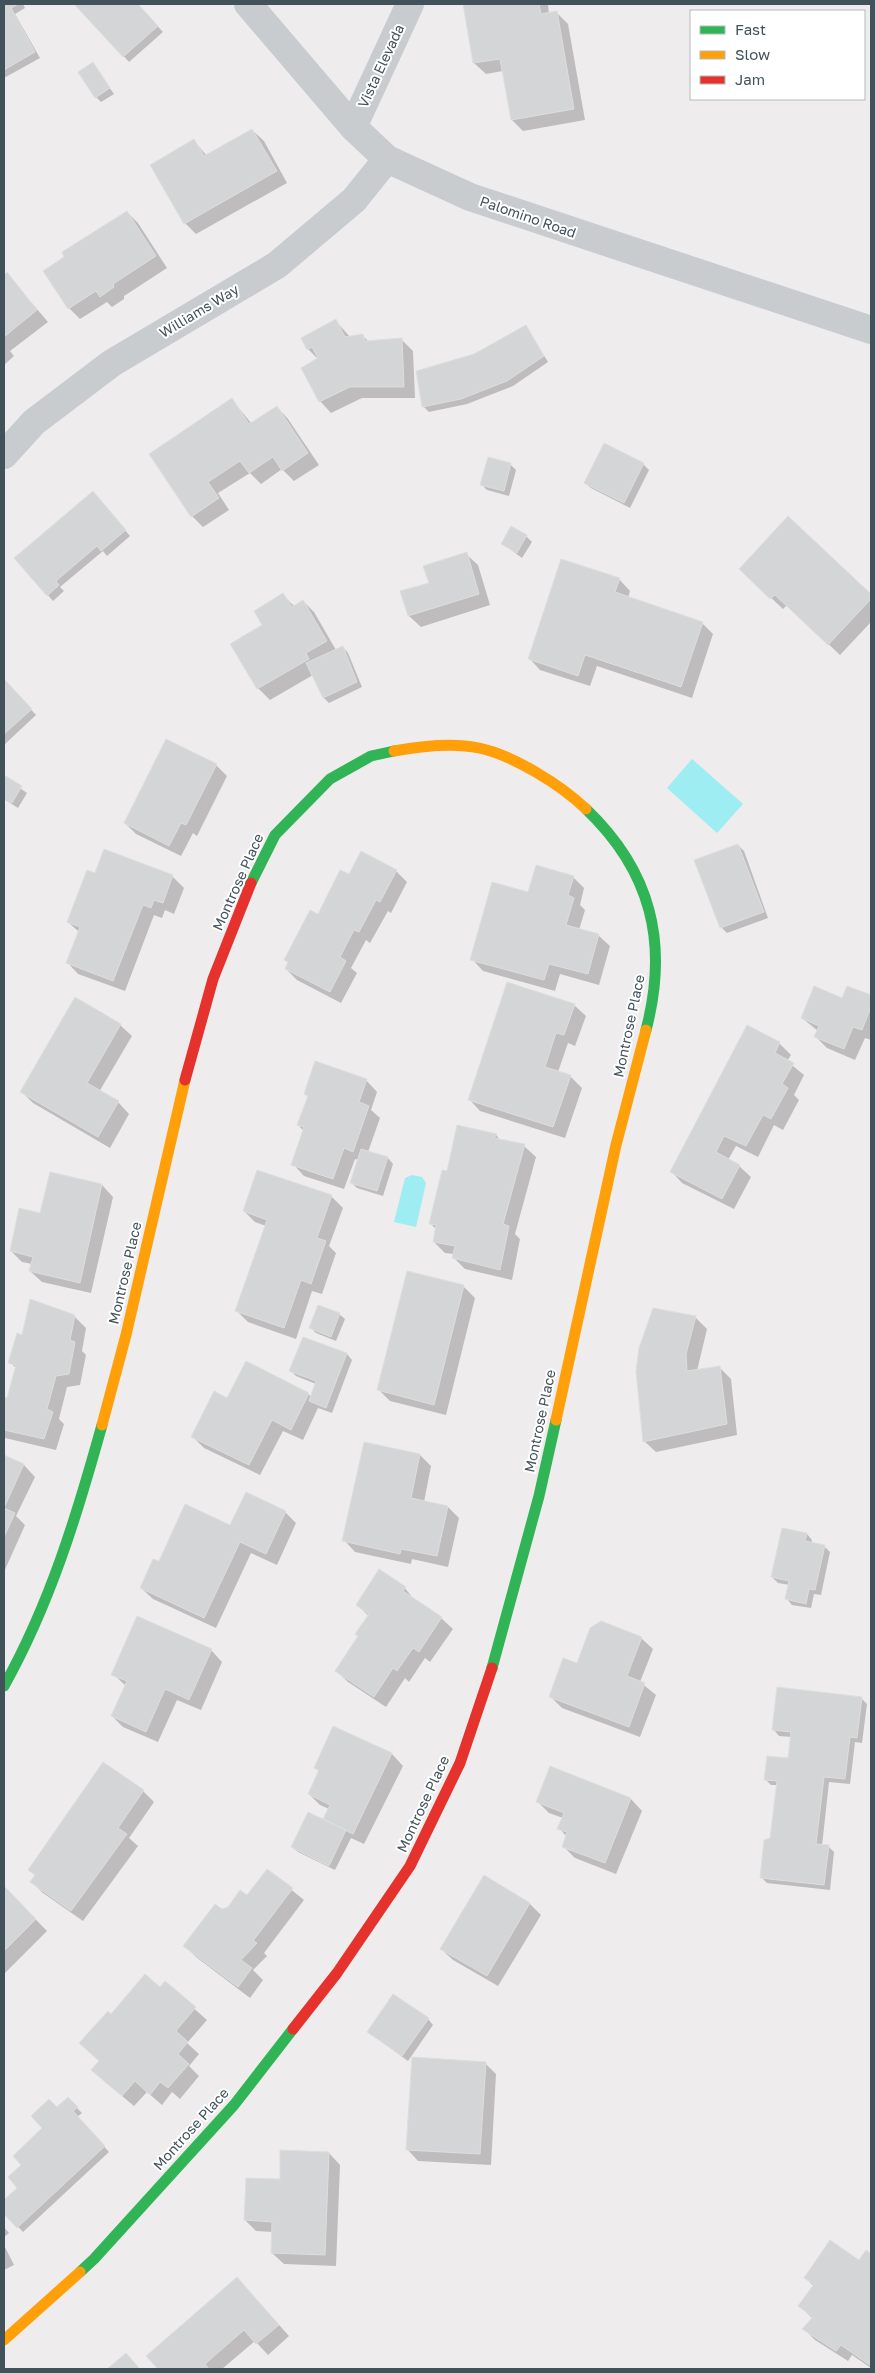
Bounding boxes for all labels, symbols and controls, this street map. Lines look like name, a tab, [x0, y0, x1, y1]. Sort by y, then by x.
legend	[690, 10, 865, 100]
text: Fast	[735, 20, 766, 38]
street label: Vista Elevada	[354, 21, 407, 110]
text: Slow	[735, 45, 770, 63]
text: Jam	[735, 70, 765, 88]
street label: Palomino Road	[478, 192, 579, 241]
street label: Williams Way	[156, 280, 242, 341]
street label: Montrose Place	[209, 831, 267, 933]
street label: Montrose Place	[609, 973, 648, 1079]
street label: Montrose Place	[104, 1220, 145, 1326]
street label: Montrose Place	[520, 1368, 559, 1474]
street label: Montrose Place	[393, 1753, 452, 1855]
street label: Montrose Place	[149, 2084, 232, 2173]

